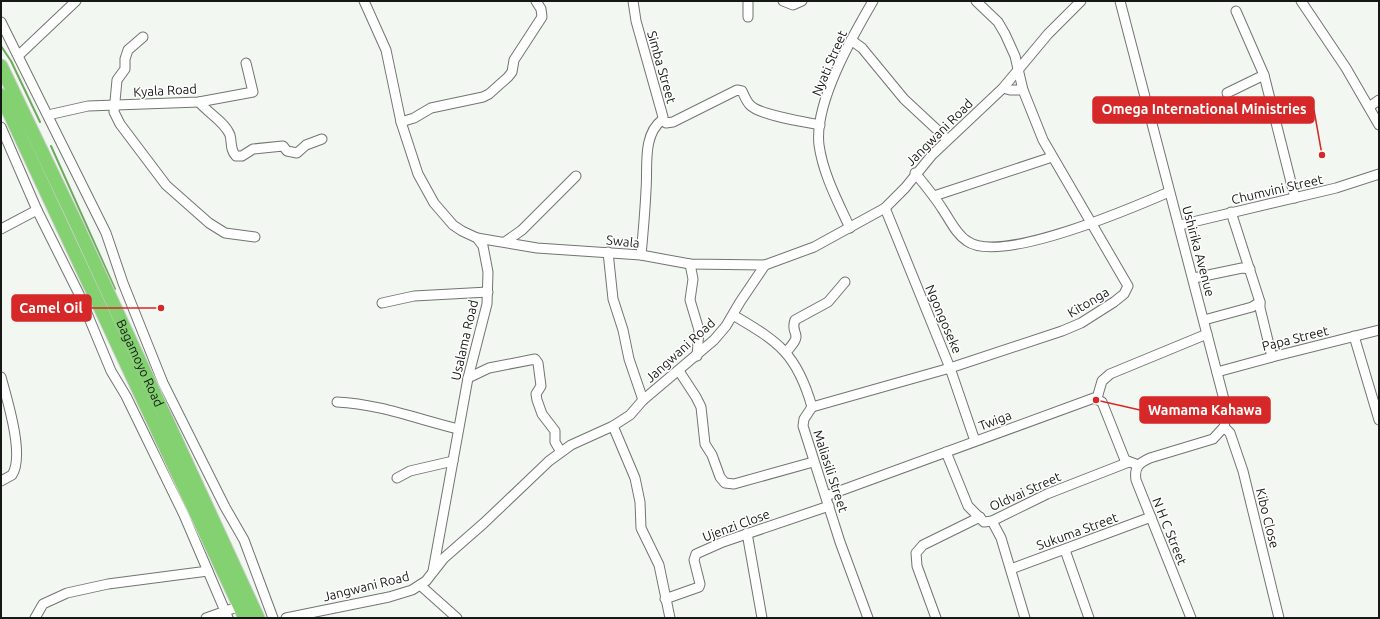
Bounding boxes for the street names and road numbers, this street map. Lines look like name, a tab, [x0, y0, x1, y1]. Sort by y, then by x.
street label: Nyati Street	[809, 28, 849, 98]
street label: Simba Street	[645, 29, 679, 105]
street label: Kyala Road	[133, 81, 197, 99]
street label: Jangwani Road	[903, 96, 975, 168]
street label: Chumvini Street	[1230, 172, 1324, 206]
street label: Ushirika Avenue	[1180, 204, 1218, 298]
street label: Swala	[606, 232, 640, 250]
street label: Ngongoseke	[923, 283, 965, 355]
street label: Kitonga	[1065, 284, 1111, 320]
street label: Usalama Road	[448, 298, 480, 382]
street label: Jangwani Road	[643, 315, 717, 385]
street label: Bagamoyo Road	[114, 317, 167, 409]
street label: Papa Street	[1260, 323, 1330, 353]
street label: Twiga	[977, 407, 1013, 433]
street label: Maliasili Street	[811, 428, 851, 514]
street label: Oldvai Street	[987, 469, 1063, 513]
street label: Kibo Close	[1254, 487, 1282, 549]
street label: N H C Street	[1150, 495, 1190, 567]
street label: Ujenzi Close	[700, 506, 772, 544]
street label: Sukuma Street	[1034, 510, 1120, 552]
street label: Jangwani Road	[321, 569, 411, 603]

